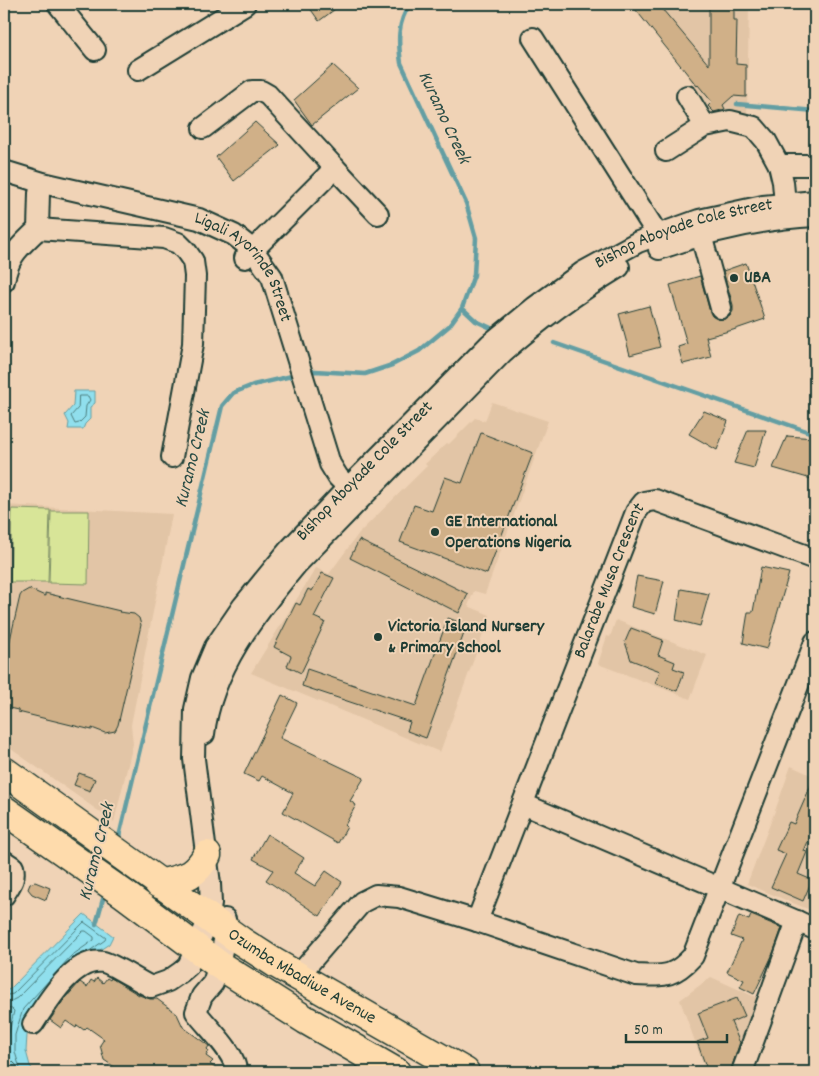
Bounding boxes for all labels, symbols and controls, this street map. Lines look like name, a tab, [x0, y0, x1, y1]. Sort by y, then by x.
water label: Kuramo Creek	[410, 67, 477, 171]
street label: Bishop Aboyade Cole Street	[590, 193, 774, 276]
street label: Ligali Ayorinde Street	[192, 206, 298, 326]
place label: UBA	[744, 266, 771, 291]
marker: UBA	[728, 272, 740, 284]
street label: Bishop Aboyade Cole Street	[291, 395, 439, 547]
water label: Kuramo Creek	[169, 405, 220, 511]
street label: Balarabe Musa Crescent	[568, 497, 651, 662]
place label: GE International Operations Nigeria	[445, 510, 572, 556]
marker: GE International Operations Nigeria	[429, 526, 441, 538]
place label: Victoria Island Nursery & Primary School	[388, 615, 545, 661]
marker: Victoria Island Nursery & Primary School	[372, 631, 384, 643]
water label: Kuramo Creek	[73, 798, 124, 904]
street label: Ozumba Mbadiwe Avenue	[222, 923, 381, 1031]
scale bar	[626, 1011, 728, 1043]
text: 50 m	[634, 1020, 663, 1042]

